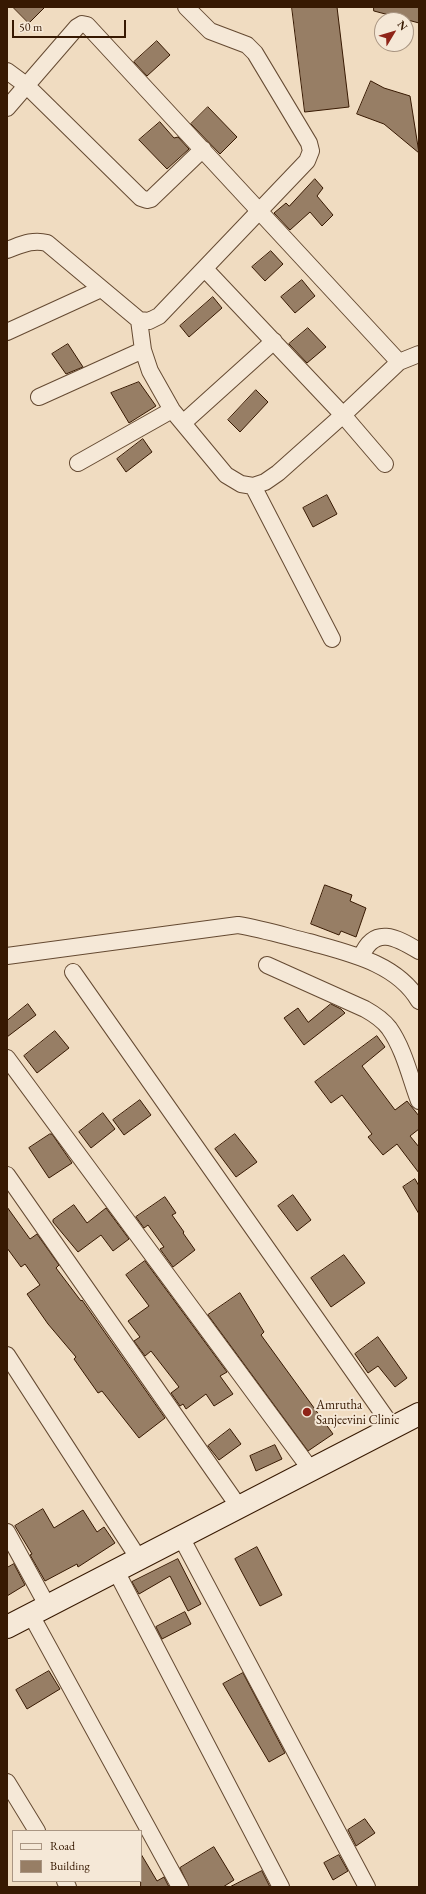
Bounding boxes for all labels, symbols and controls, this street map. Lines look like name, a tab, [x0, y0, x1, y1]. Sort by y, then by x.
scale bar	[14, 12, 128, 38]
north arrow	[374, 12, 414, 52]
text: N	[394, 17, 411, 33]
text: 50 m	[19, 19, 42, 35]
place label: Amrutha Sanjeevini Clinic	[316, 1397, 399, 1428]
marker: Amrutha Sanjeevini Clinic	[301, 1406, 313, 1418]
legend	[12, 1830, 142, 1882]
text: Road	[50, 1838, 75, 1854]
text: Building	[50, 1858, 90, 1874]

